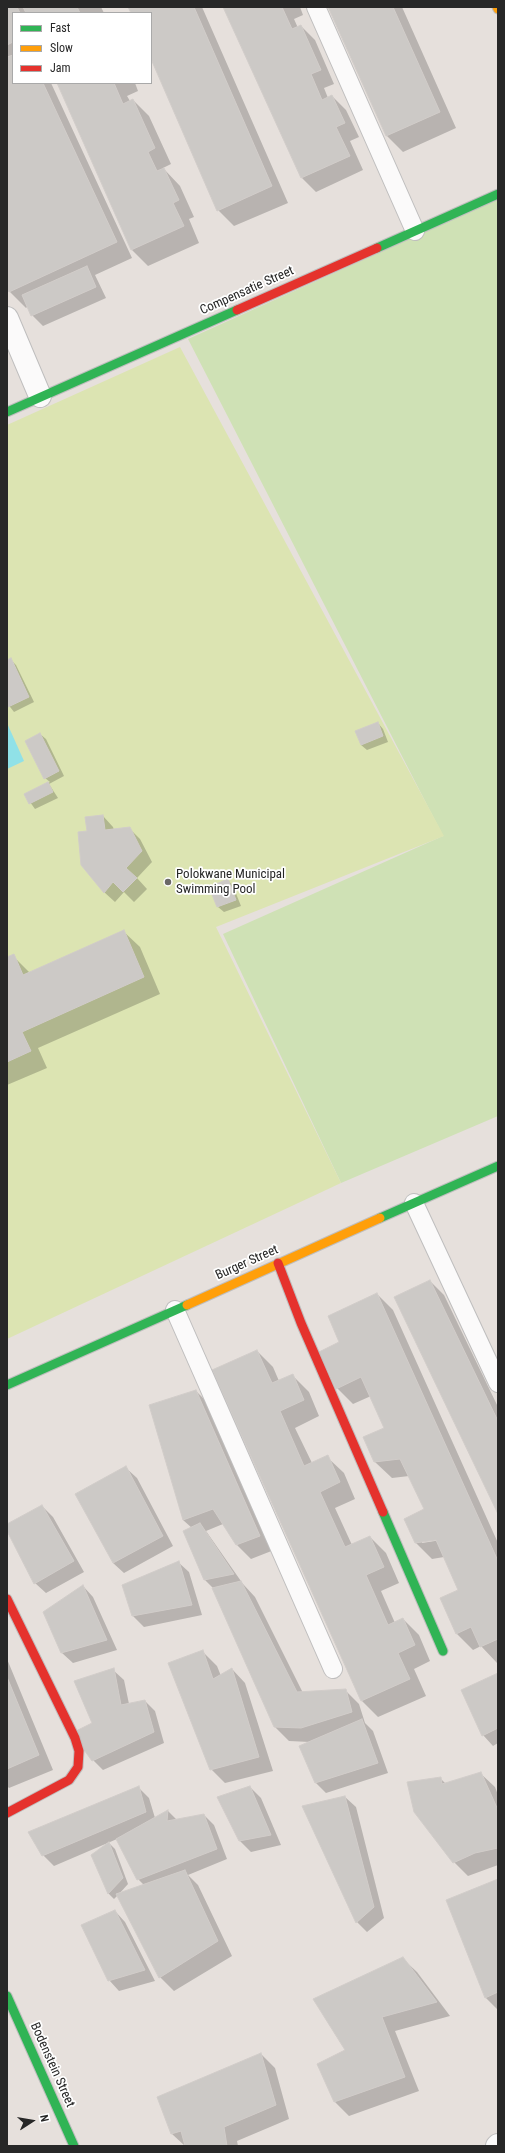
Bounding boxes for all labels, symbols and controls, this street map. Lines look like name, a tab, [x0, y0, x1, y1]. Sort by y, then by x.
legend	[12, 12, 152, 84]
text: Fast	[50, 21, 70, 35]
text: Slow	[50, 41, 73, 55]
text: Jam	[50, 61, 71, 75]
street label: Compensatie Street	[198, 263, 296, 319]
place label: Polokwane Municipal Swimming Pool	[176, 867, 285, 898]
marker: Polokwane Municipal Swimming Pool	[163, 877, 173, 887]
street label: Burger Street	[213, 1242, 281, 1284]
street label: Bodenstein Street	[26, 2020, 78, 2110]
north arrow	[12, 2101, 52, 2141]
text: N	[37, 2114, 51, 2123]

